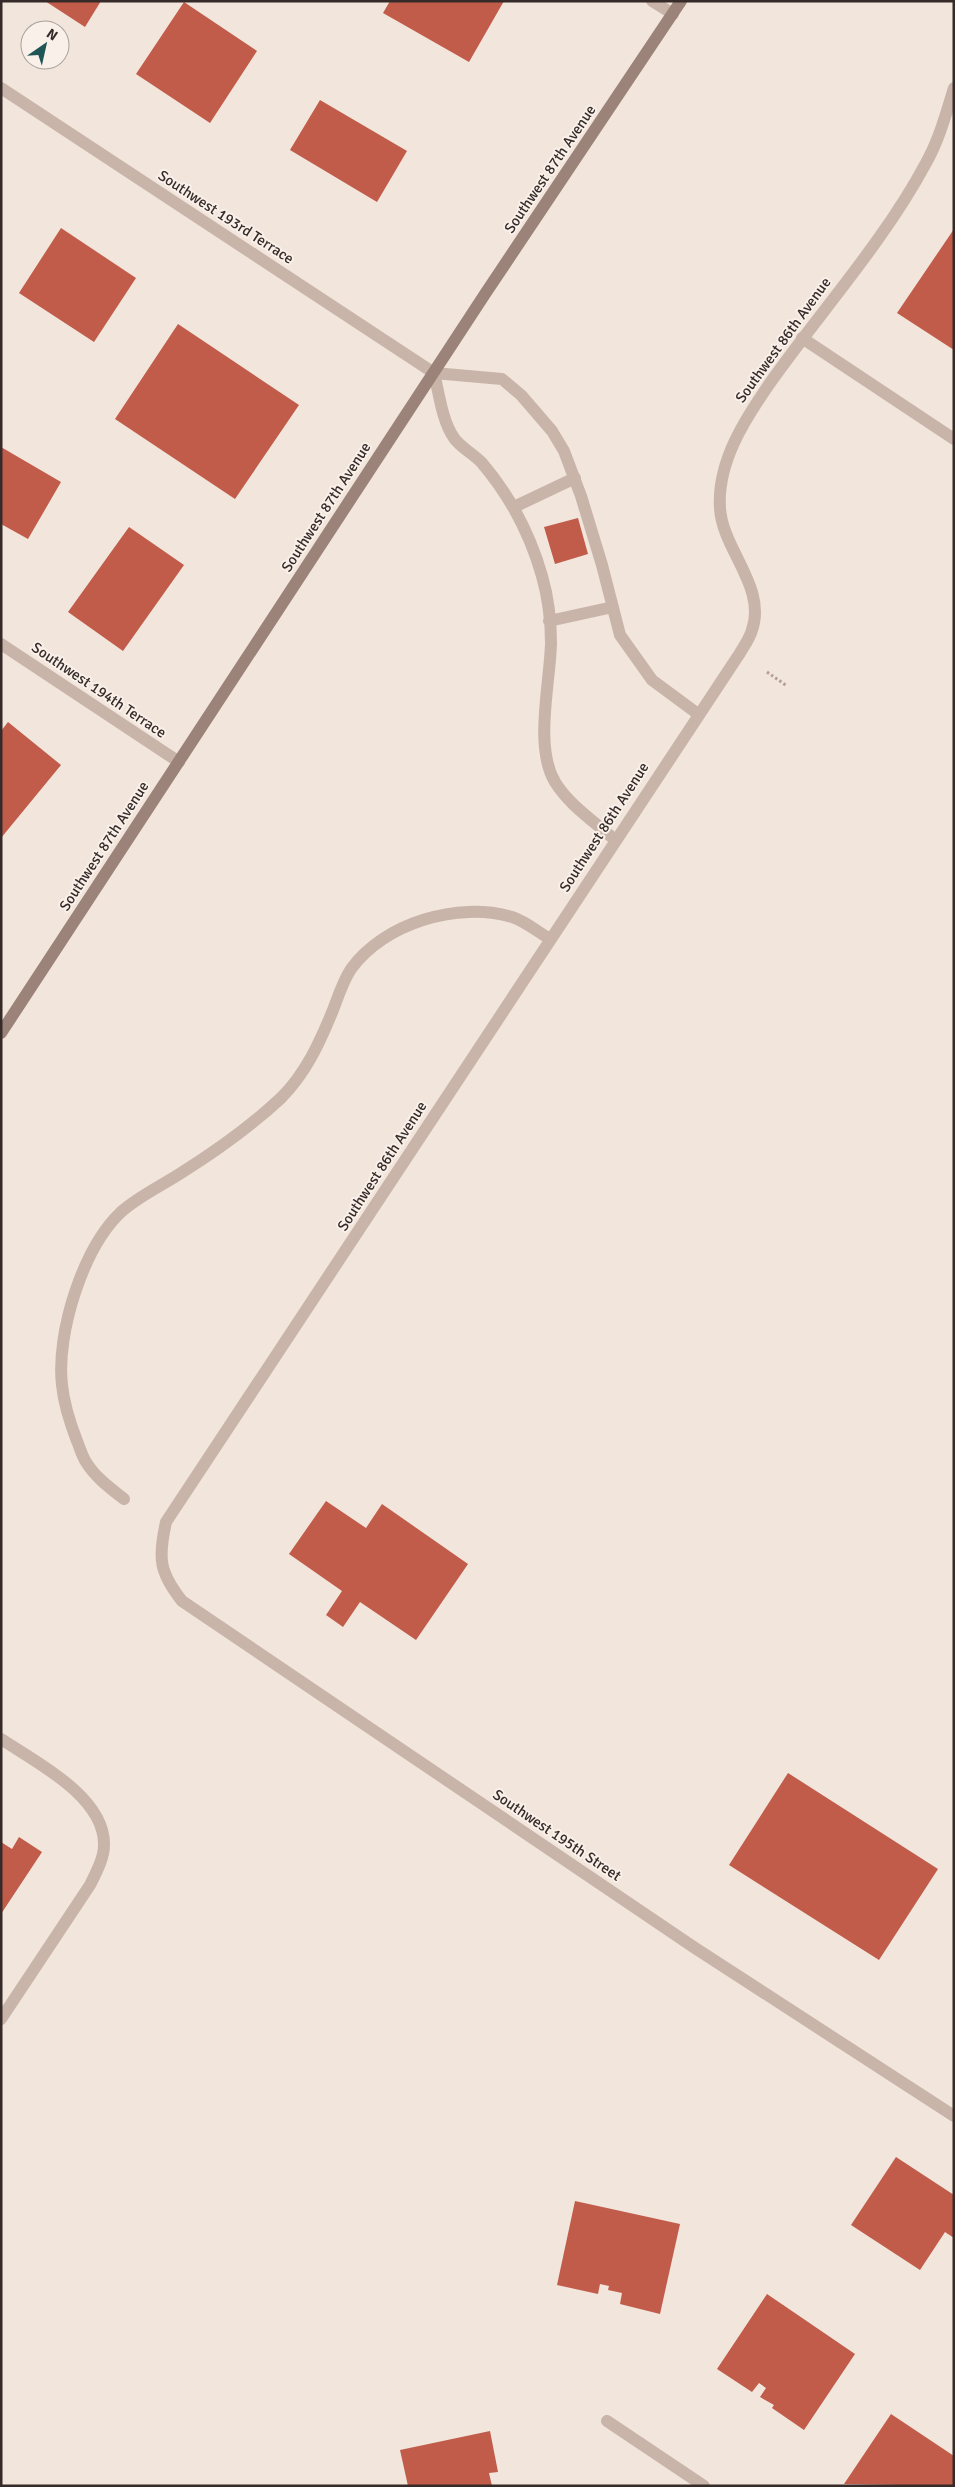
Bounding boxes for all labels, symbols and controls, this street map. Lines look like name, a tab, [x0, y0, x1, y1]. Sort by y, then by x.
north arrow	[20, 20, 70, 70]
text: N	[43, 25, 61, 44]
street label: Southwest 87th Avenue	[500, 102, 600, 236]
street label: Southwest 193rd Terrace	[155, 166, 297, 268]
street label: Southwest 86th Avenue	[731, 274, 835, 406]
street label: Southwest 87th Avenue	[277, 439, 375, 575]
street label: Southwest 194th Terrace	[28, 638, 170, 742]
street label: Southwest 86th Avenue	[555, 759, 653, 895]
street label: Southwest 87th Avenue	[55, 778, 153, 914]
street label: Southwest 86th Avenue	[333, 1098, 431, 1234]
street label: Southwest 195th Street	[489, 1785, 625, 1885]

